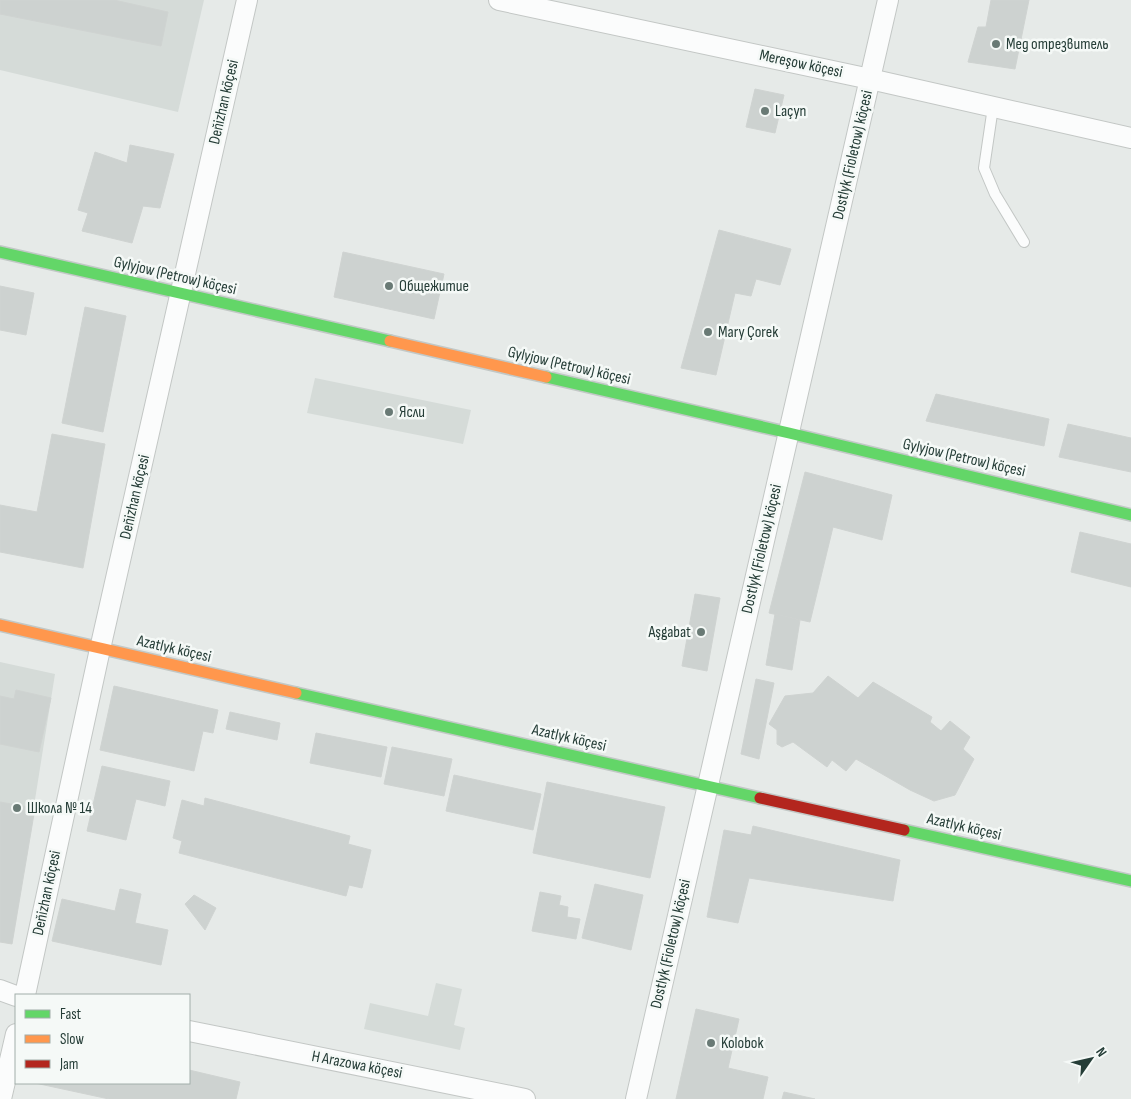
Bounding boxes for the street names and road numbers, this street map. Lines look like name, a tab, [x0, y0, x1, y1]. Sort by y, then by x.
street label: Mereşow köçesi	[758, 46, 844, 82]
street label: Deňizhan köçesi	[205, 58, 243, 146]
street label: Dostlyk (Fioletow) köçesi	[829, 89, 877, 221]
street label: Gylyjow (Petrow) köçesi	[112, 253, 238, 299]
street label: Gylyjow (Petrow) köçesi	[506, 343, 632, 389]
street label: Gylyjow (Petrow) köçesi	[901, 435, 1027, 481]
street label: Deňizhan köçesi	[116, 453, 154, 541]
street label: Dostlyk (Fioletow) köçesi	[738, 483, 786, 615]
street label: Azatlyk köçesi	[134, 631, 213, 667]
street label: Azatlyk köçesi	[529, 720, 608, 756]
street label: Azatlyk köçesi	[924, 809, 1003, 845]
street label: Deňizhan köçesi	[29, 849, 65, 937]
street label: Dostlyk (Fioletow) köçesi	[647, 878, 695, 1010]
street label: H Arazowa köçesi	[310, 1047, 404, 1083]

